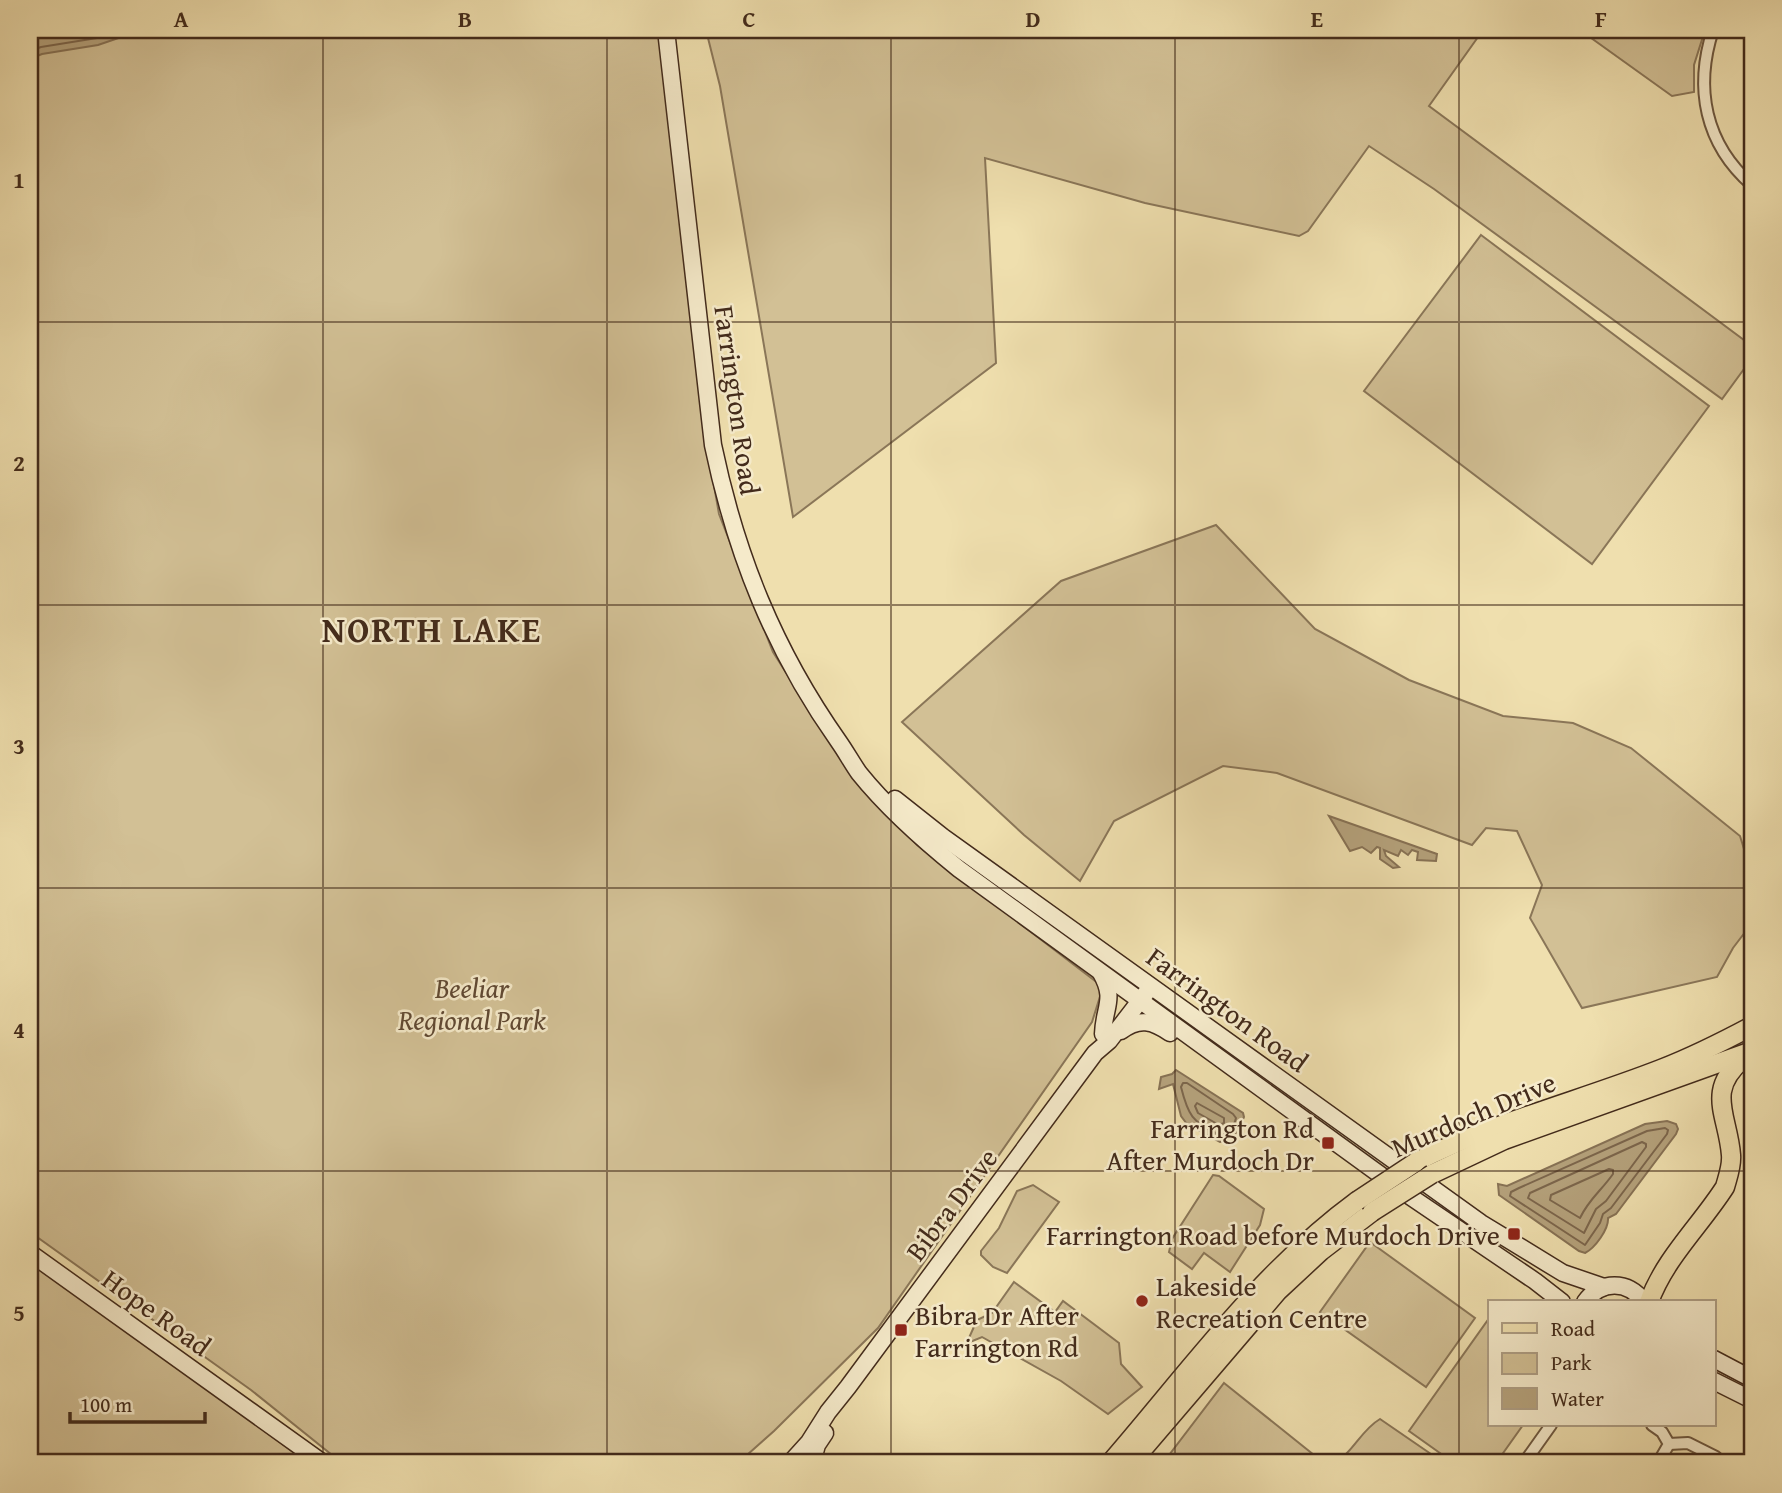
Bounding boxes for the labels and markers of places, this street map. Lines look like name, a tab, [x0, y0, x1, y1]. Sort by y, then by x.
place label: Farrington Rd After Murdoch Dr	[1106, 1107, 1314, 1180]
marker: Farrington Rd After Murdoch Dr	[1320, 1135, 1336, 1151]
place label: Farrington Road before Murdoch Drive	[1046, 1214, 1500, 1255]
marker: Farrington Road before Murdoch Drive	[1506, 1226, 1522, 1242]
place label: Lakeside Recreation Centre	[1156, 1265, 1367, 1338]
marker: Lakeside Recreation Centre	[1134, 1293, 1150, 1309]
place label: Bibra Dr After Farrington Rd	[915, 1294, 1080, 1367]
marker: Bibra Dr After Farrington Rd	[893, 1322, 909, 1338]

